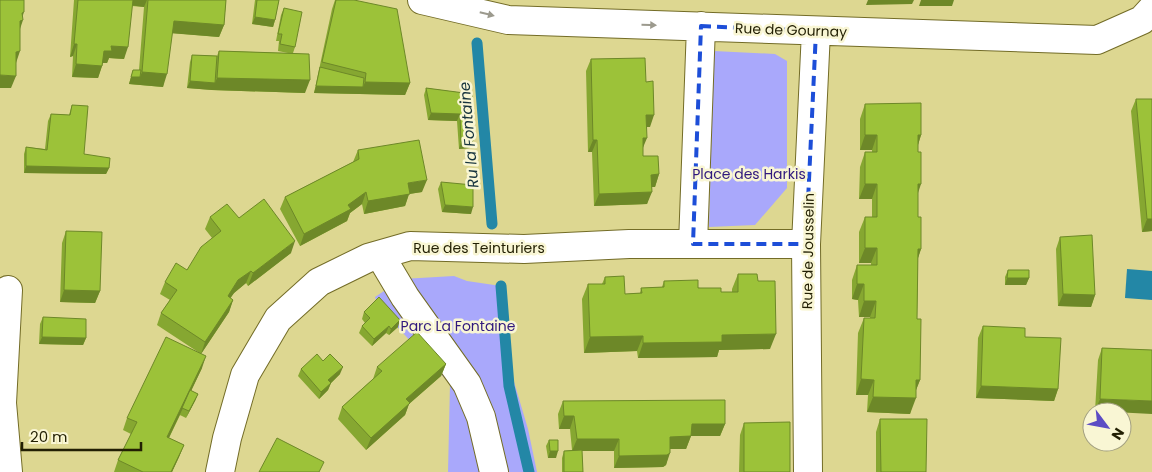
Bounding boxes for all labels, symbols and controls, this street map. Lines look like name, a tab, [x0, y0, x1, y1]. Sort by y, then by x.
one-way arrow	[479, 11, 494, 19]
street label: Rue de Gournay	[735, 18, 847, 42]
one-way arrow	[641, 21, 657, 29]
water label: Ru la Fontaine	[453, 81, 484, 189]
park label: Place des Harkis	[692, 164, 806, 184]
street label: Rue de Jousselin	[797, 193, 819, 309]
street label: Rue des Teinturiers	[413, 238, 545, 258]
park label: Parc La Fontaine	[401, 316, 516, 336]
north arrow	[1082, 402, 1132, 452]
scale bar	[22, 420, 141, 452]
text: N	[1107, 424, 1129, 444]
text: 20 m	[30, 426, 68, 447]

